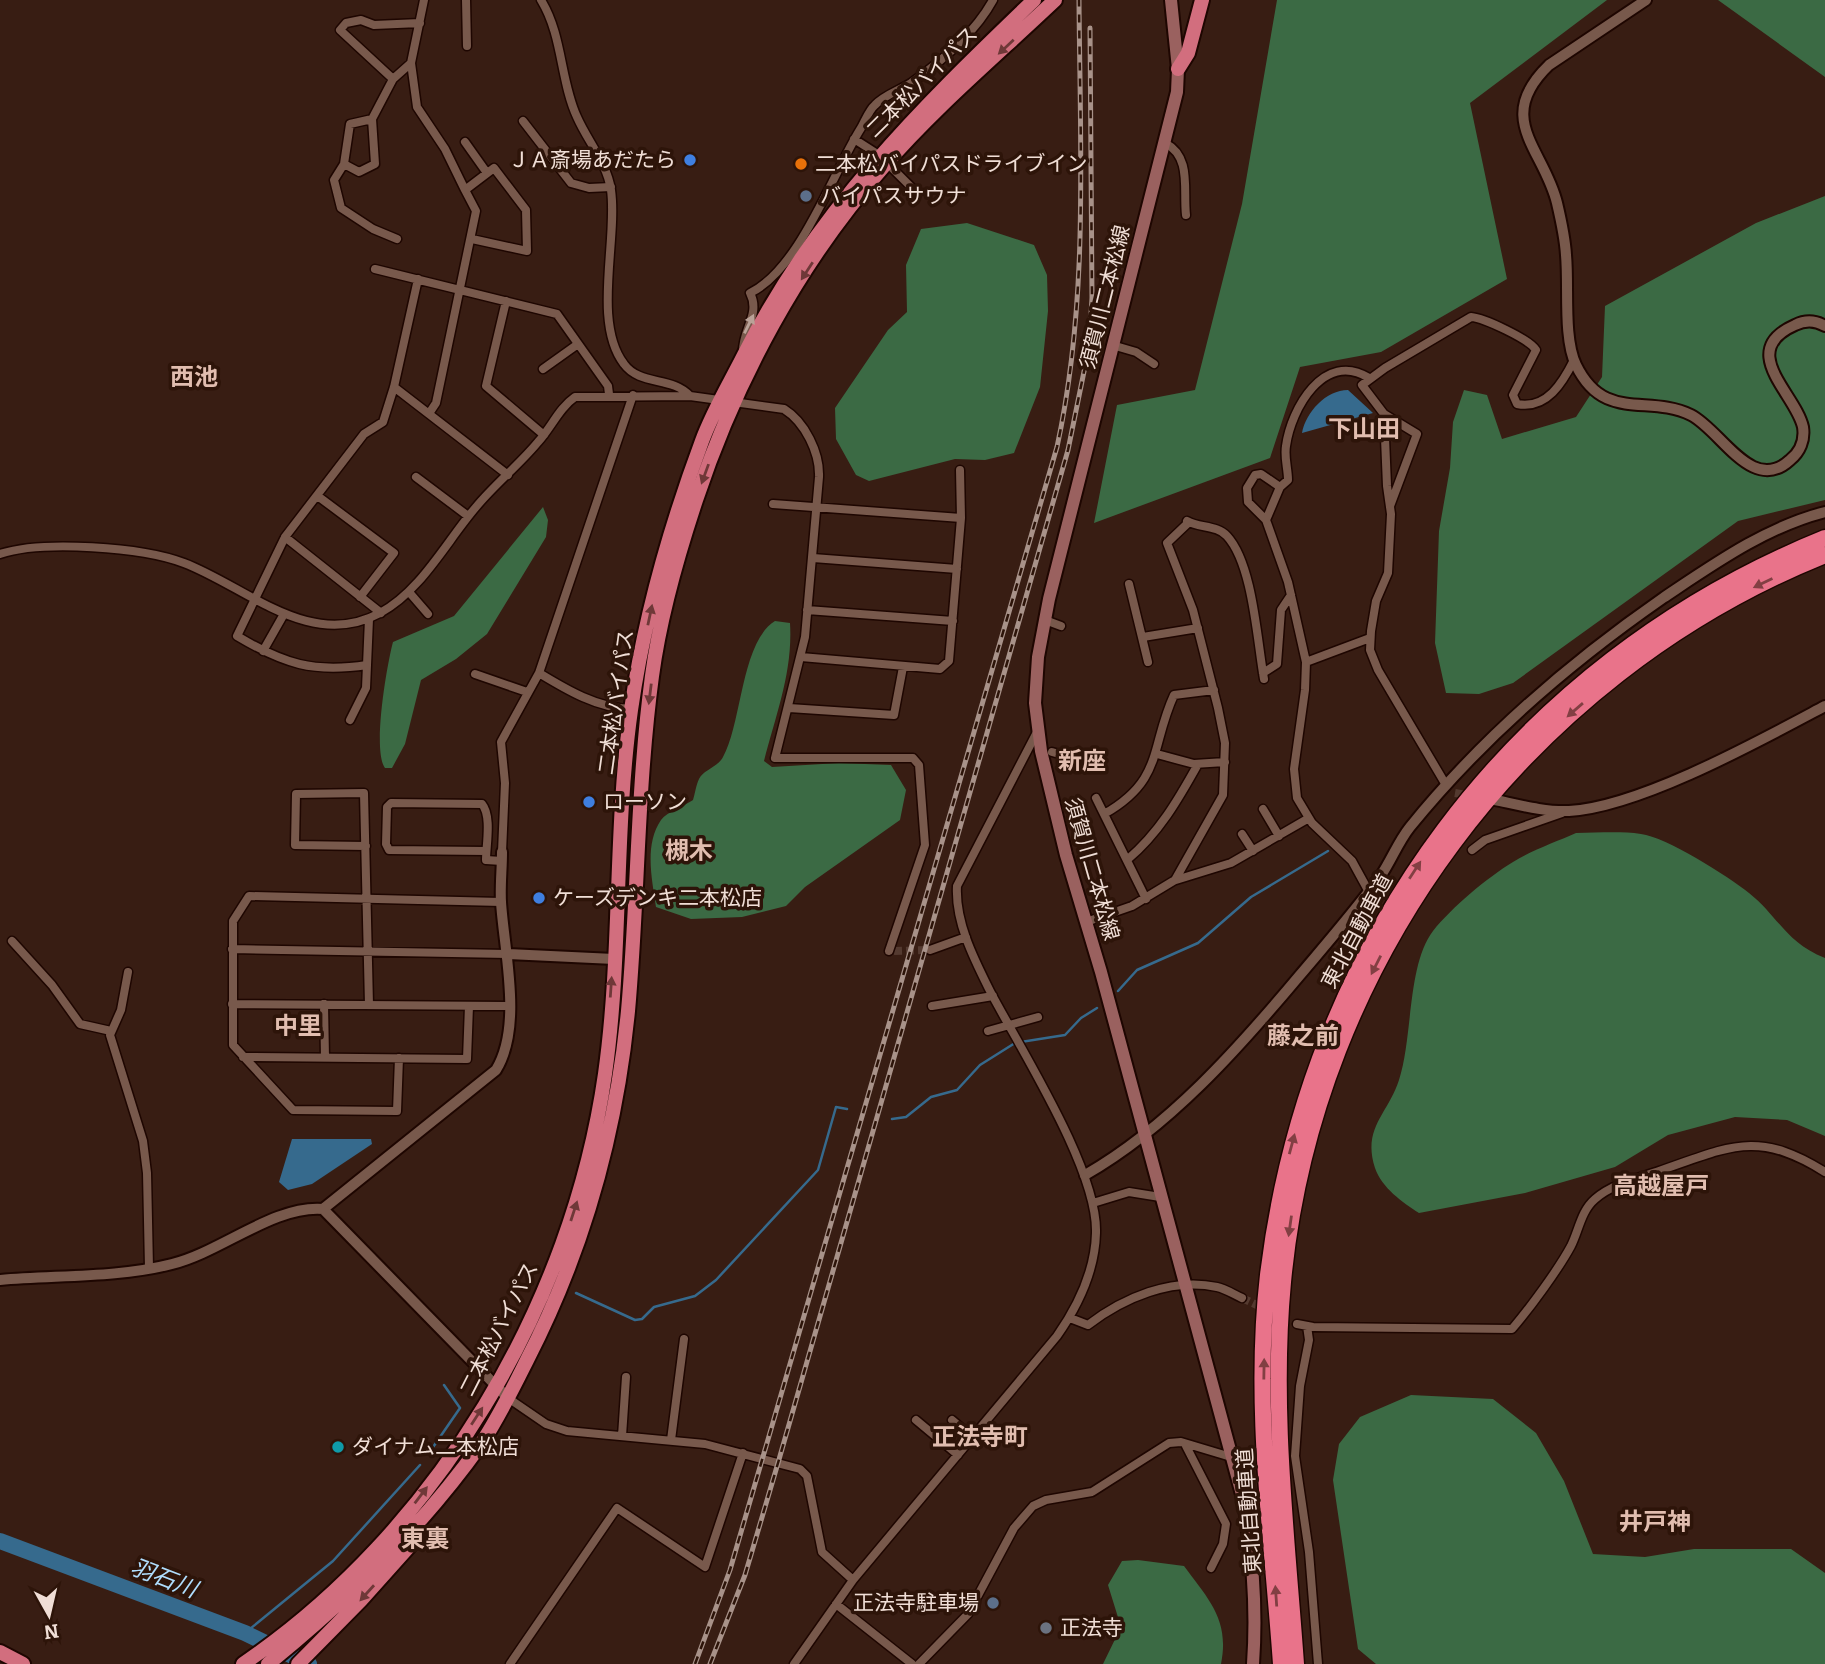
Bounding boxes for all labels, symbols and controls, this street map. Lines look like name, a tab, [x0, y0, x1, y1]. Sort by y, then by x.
street label: 二本松バイパス	[861, 21, 983, 143]
one-way arrow	[997, 38, 1014, 55]
place label: ＪＡ斎場あだたら	[508, 147, 676, 173]
place label: 二本松バイパスドライブイン	[815, 151, 1088, 177]
marker: ＪＡ斎場あだたら	[682, 152, 698, 168]
marker: 二本松バイパスドライブイン	[793, 156, 809, 172]
place label: バイパスサウナ	[820, 183, 967, 209]
marker: バイパスサウナ	[798, 188, 814, 204]
street label: 須賀川二本松線	[1075, 223, 1135, 371]
one-way arrow	[800, 262, 813, 281]
one-way arrow	[743, 314, 754, 334]
district label: 西池	[170, 363, 218, 391]
district label: 下山田	[1328, 415, 1400, 443]
one-way arrow	[699, 463, 710, 484]
one-way arrow	[1753, 577, 1773, 588]
one-way arrow	[645, 604, 656, 626]
street label: 二本松バイパス	[593, 628, 639, 776]
one-way arrow	[644, 683, 655, 705]
one-way arrow	[1566, 702, 1584, 718]
district label: 新座	[1058, 747, 1106, 775]
place label: ローソン	[603, 789, 687, 815]
marker: ローソン	[581, 794, 597, 810]
street label: 須賀川二本松線	[1059, 795, 1125, 943]
district label: 槻木	[665, 837, 713, 865]
one-way arrow	[1408, 861, 1421, 880]
street label: 東北自動車道	[1316, 869, 1398, 993]
place label: ケーズデンキ二本松店	[553, 885, 762, 911]
marker: ケーズデンキ二本松店	[531, 890, 547, 906]
one-way arrow	[1371, 955, 1382, 975]
one-way arrow	[606, 976, 617, 998]
district label: 中里	[274, 1012, 322, 1040]
district label: 藤之前	[1267, 1022, 1339, 1050]
one-way arrow	[1288, 1133, 1298, 1154]
district label: 高越屋戸	[1613, 1172, 1709, 1200]
one-way arrow	[569, 1200, 580, 1221]
one-way arrow	[1285, 1215, 1296, 1237]
street label: 二本松バイパス	[454, 1258, 544, 1400]
one-way arrow	[1258, 1358, 1270, 1380]
one-way arrow	[470, 1406, 483, 1425]
district label: 正法寺町	[932, 1423, 1028, 1451]
place label: ダイナム二本松店	[352, 1434, 519, 1460]
marker: ダイナム二本松店	[330, 1439, 346, 1455]
street label: 東北自動車道	[1232, 1447, 1266, 1575]
one-way arrow	[413, 1486, 427, 1504]
district label: 井戸神	[1619, 1508, 1691, 1536]
district label: 東裏	[401, 1525, 449, 1553]
water label: 羽石川	[127, 1553, 204, 1605]
north arrow	[14, 1580, 84, 1650]
one-way arrow	[359, 1584, 375, 1602]
one-way arrow	[1270, 1585, 1281, 1607]
place label: 正法寺駐車場	[853, 1590, 979, 1616]
marker: 正法寺駐車場	[985, 1595, 1001, 1611]
place label: 正法寺	[1060, 1615, 1123, 1641]
text: N	[42, 1619, 60, 1644]
marker: 正法寺	[1038, 1620, 1054, 1636]

